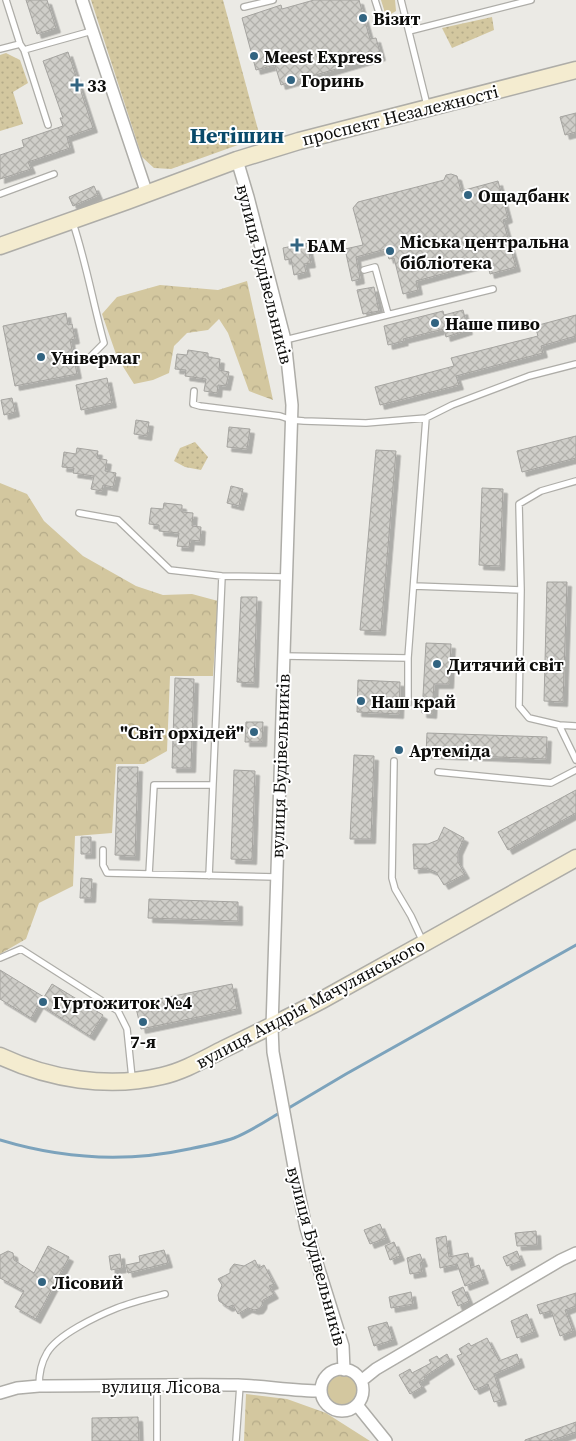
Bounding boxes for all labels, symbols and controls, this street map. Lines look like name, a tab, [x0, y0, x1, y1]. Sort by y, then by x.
place label: Візит	[373, 6, 421, 31]
marker: Візит	[357, 12, 369, 24]
place label: Meest Express	[264, 44, 382, 69]
marker: Meest Express	[248, 50, 260, 62]
place label: Горинь	[301, 68, 364, 93]
place label: 33	[87, 73, 107, 98]
marker: Горинь	[285, 74, 297, 86]
street label: проспект Незалежності	[299, 78, 501, 152]
marker: 33	[71, 79, 83, 91]
district label: Нетішин	[190, 120, 284, 150]
street label: вулиця Будівельників	[231, 181, 299, 367]
place label: Ощадбанк	[478, 183, 570, 208]
marker: Ощадбанк	[462, 189, 474, 201]
place label: Міська центральна бібліотека	[400, 229, 570, 275]
place label: БАМ	[307, 233, 346, 258]
marker: БАМ	[291, 239, 303, 251]
marker: Міська центральна бібліотека	[384, 245, 396, 257]
place label: Наше пиво	[445, 311, 540, 336]
marker: Наше пиво	[429, 317, 441, 329]
place label: Універмаг	[51, 345, 140, 370]
marker: Універмаг	[35, 351, 47, 363]
place label: Дитячий світ	[447, 652, 564, 677]
marker: Дитячий світ	[431, 658, 443, 670]
street label: вулиця Будівельників	[264, 673, 296, 859]
place label: Наш край	[371, 689, 456, 714]
marker: Наш край	[355, 695, 367, 707]
place label: "Світ орхідей"	[120, 720, 244, 745]
marker: "Світ орхідей"	[248, 726, 260, 738]
place label: Артеміда	[409, 738, 491, 763]
marker: Артеміда	[393, 744, 405, 756]
street label: вулиця Андрія Мачулянського	[191, 932, 429, 1074]
place label: Гуртожиток №4	[53, 990, 193, 1015]
marker: Гуртожиток №4	[37, 996, 49, 1008]
marker: 7-я	[137, 1016, 149, 1028]
place label: 7-я	[130, 1029, 156, 1054]
street label: вулиця Будівельників	[281, 1164, 353, 1348]
place label: Лісовий	[52, 1270, 123, 1295]
marker: Лісовий	[36, 1276, 48, 1288]
street label: вулиця Лісова	[101, 1374, 222, 1399]

